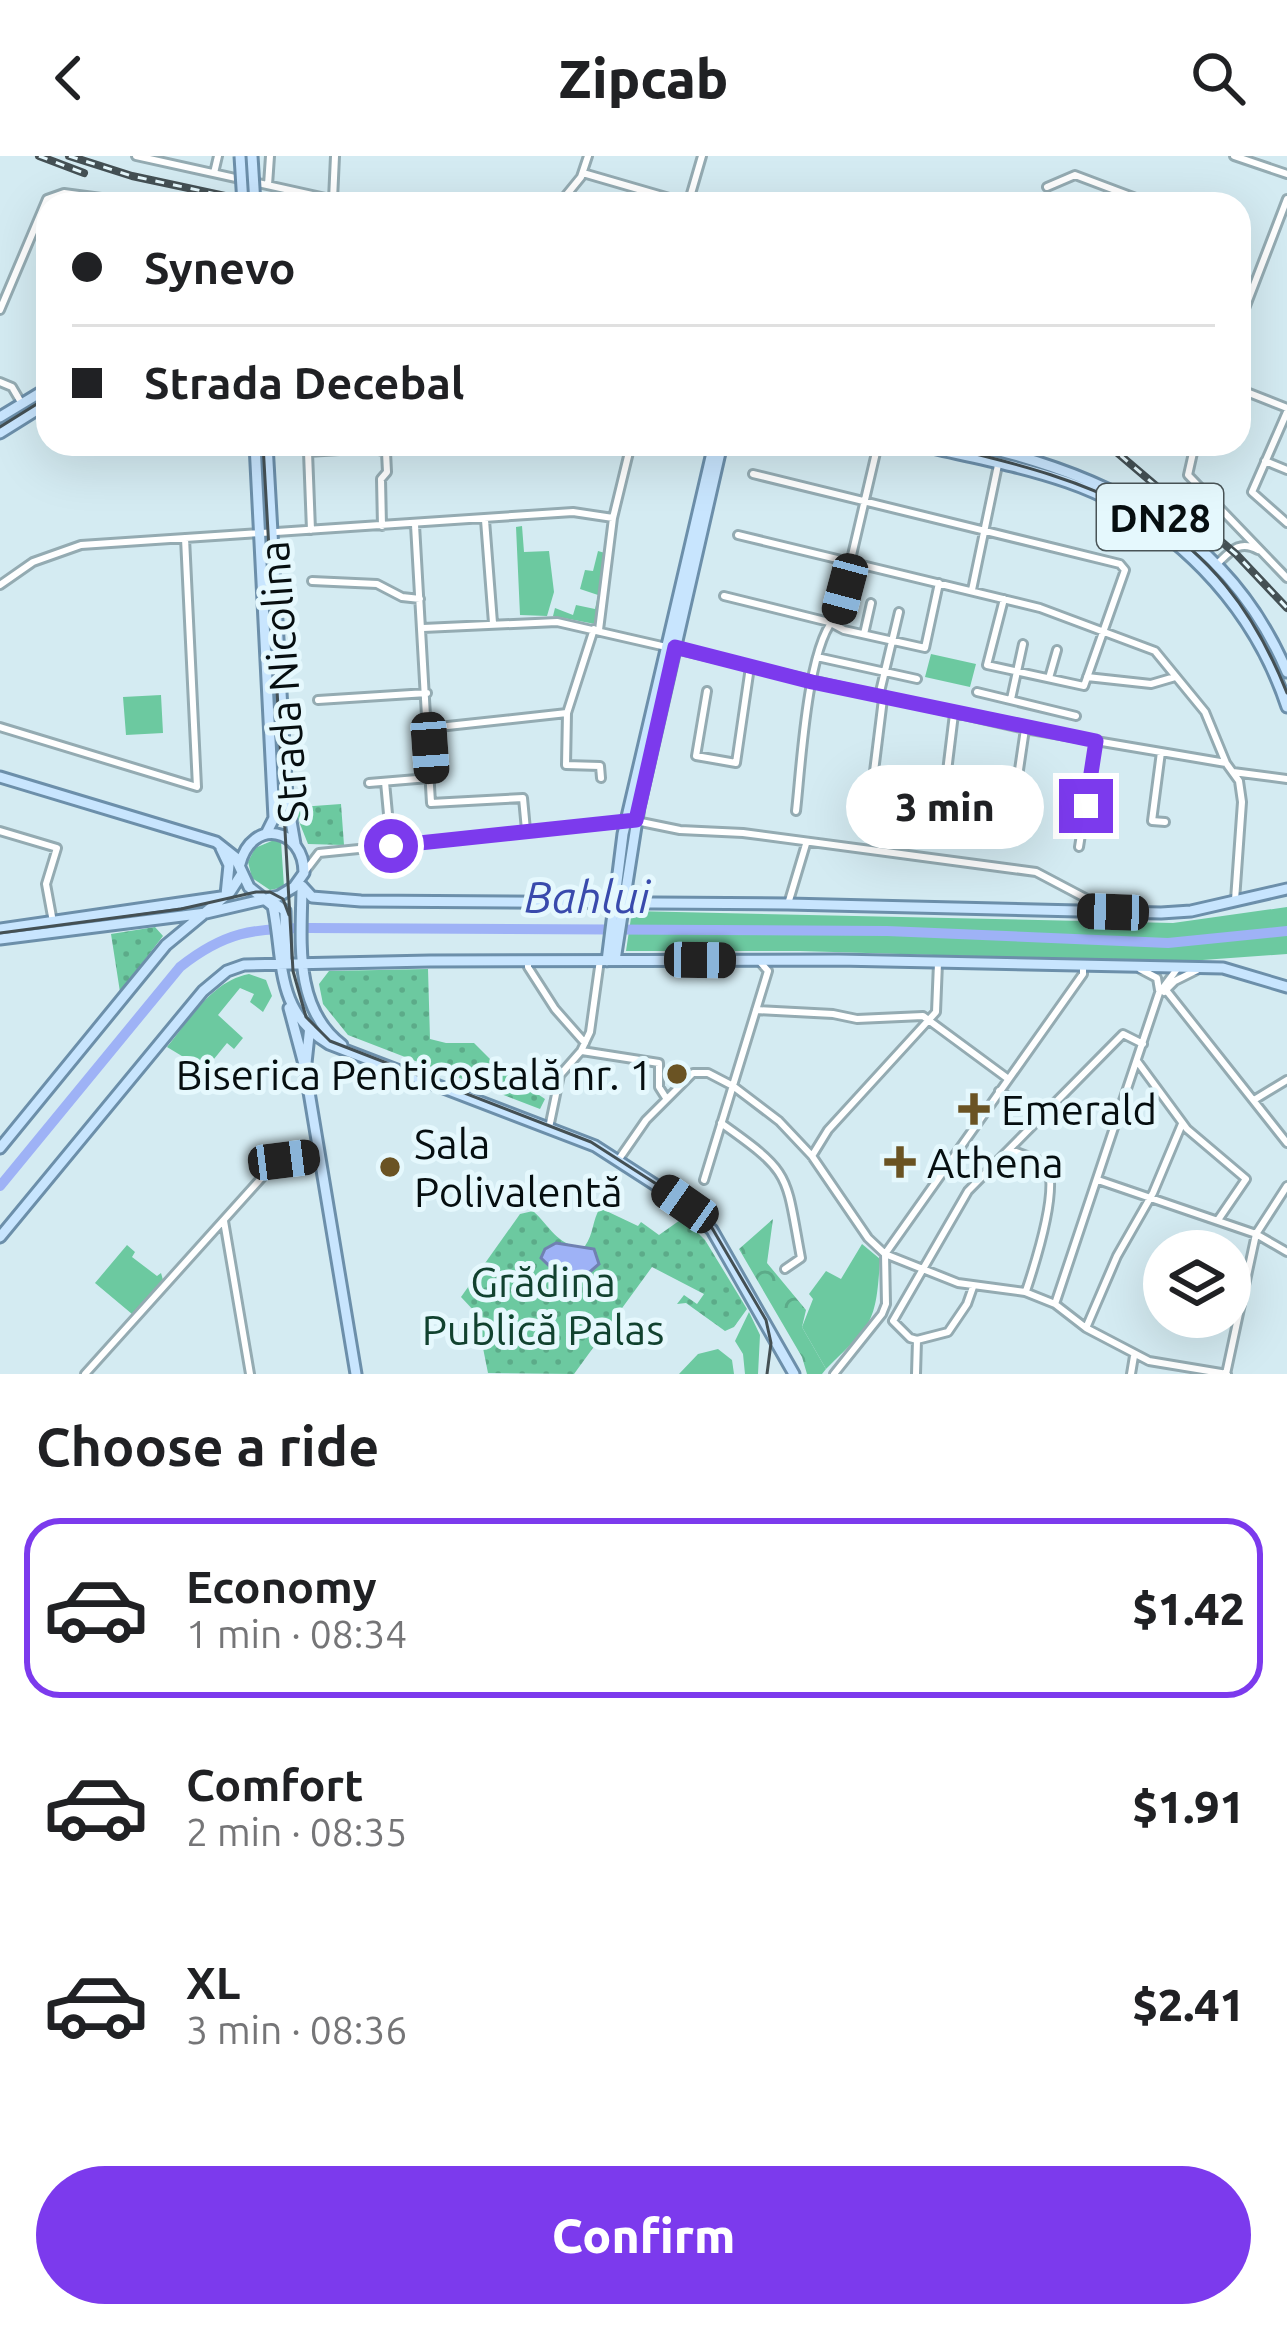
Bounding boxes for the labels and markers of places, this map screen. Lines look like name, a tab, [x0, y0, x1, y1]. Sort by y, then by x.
place label: Biserica Penticostală nr. 1	[176, 1051, 653, 1098]
marker: Biserica Penticostală nr. 1	[664, 1061, 690, 1087]
place label: Emerald	[1001, 1086, 1157, 1133]
marker: Emerald	[958, 1093, 990, 1125]
place label: Sala Polivalentă	[414, 1120, 623, 1215]
place label: Athena	[927, 1139, 1064, 1186]
marker: Athena	[884, 1146, 916, 1178]
marker: Sala Polivalentă	[377, 1154, 403, 1180]

